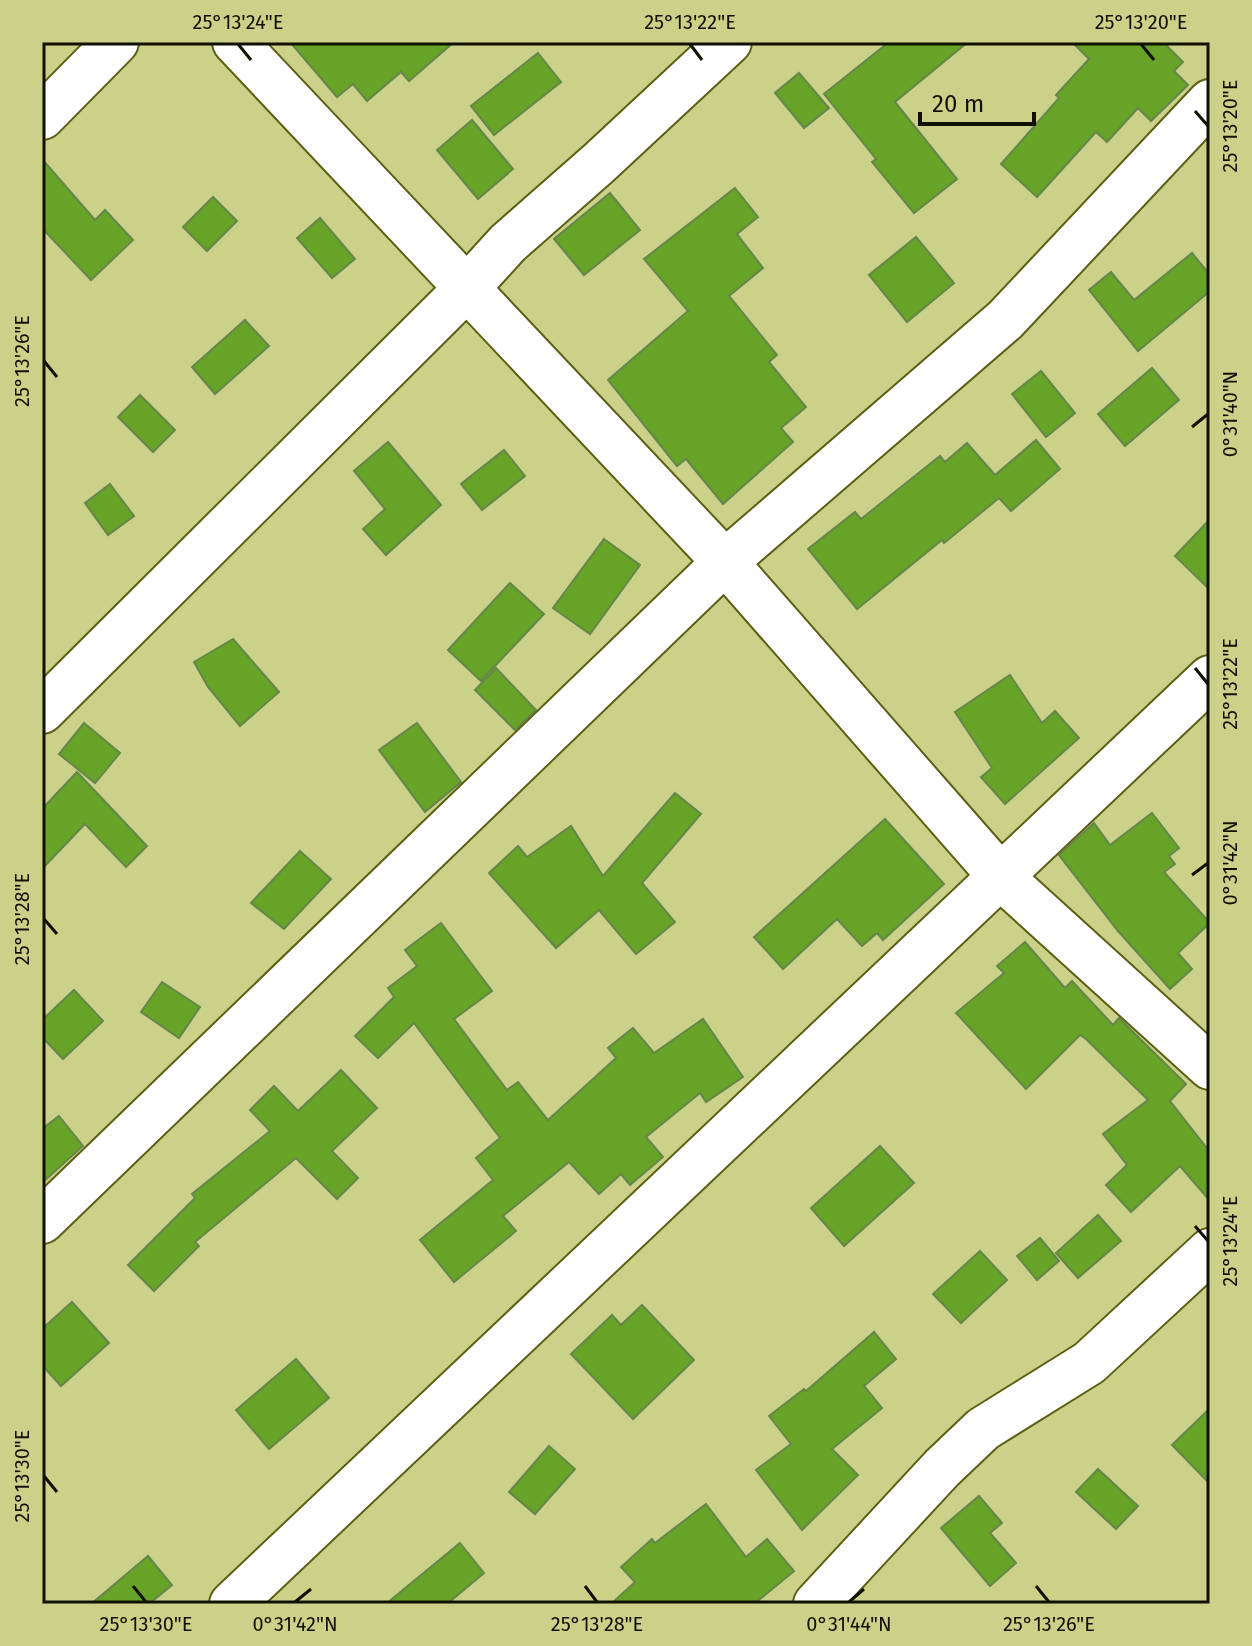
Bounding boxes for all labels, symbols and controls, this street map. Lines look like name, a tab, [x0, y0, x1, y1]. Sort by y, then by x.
text: 25°13'24"E	[193, 10, 283, 34]
text: 25°13'22"E	[644, 10, 736, 34]
text: 25°13'20"E	[1095, 10, 1187, 34]
scale bar	[920, 76, 1034, 126]
text: 25°13'20"E	[1218, 80, 1242, 172]
text: 20 m	[932, 90, 984, 118]
text: 25°13'26"E	[10, 315, 34, 407]
text: 0°31'40"N	[1218, 371, 1242, 457]
text: 25°13'22"E	[1218, 638, 1242, 730]
text: 0°31'42"N	[1218, 820, 1242, 906]
text: 25°13'28"E	[10, 873, 34, 965]
text: 25°13'24"E	[1218, 1196, 1242, 1286]
text: 25°13'30"E	[10, 1430, 34, 1522]
text: 25°13'30"E	[100, 1612, 192, 1636]
text: 0°31'42"N	[252, 1612, 338, 1636]
text: 25°13'28"E	[551, 1612, 643, 1636]
text: 0°31'44"N	[806, 1612, 892, 1636]
text: 25°13'26"E	[1003, 1612, 1095, 1636]

